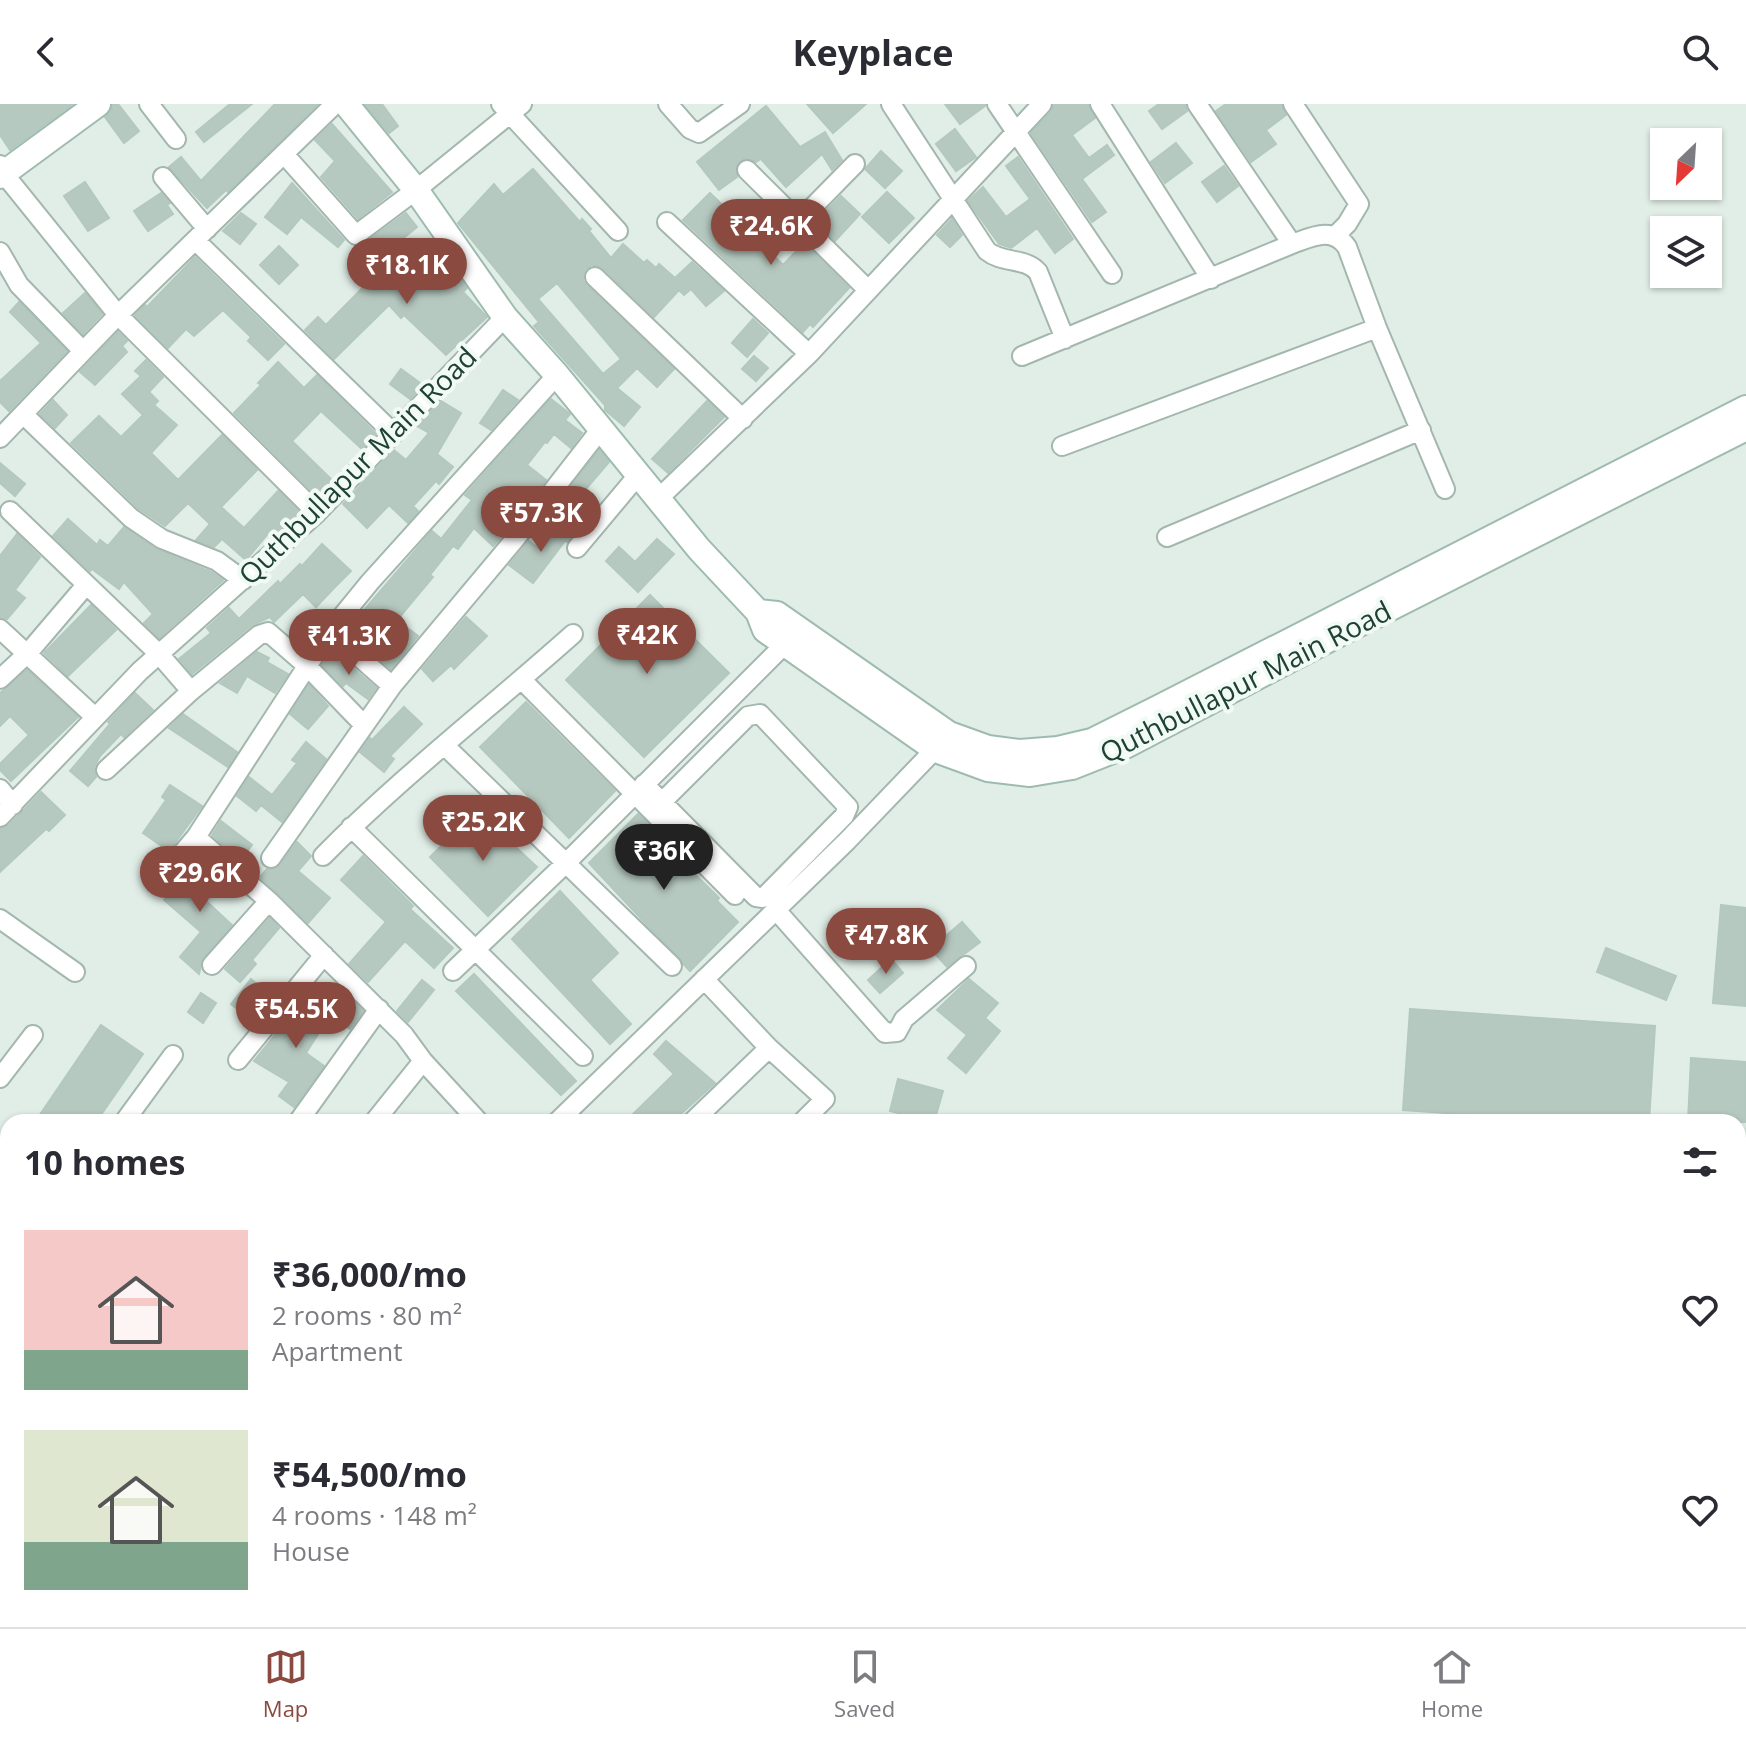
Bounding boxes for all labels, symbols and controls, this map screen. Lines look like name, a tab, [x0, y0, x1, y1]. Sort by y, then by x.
text: Keyplace	[793, 28, 953, 77]
icon: back	[24, 30, 68, 74]
icon: search	[1678, 30, 1722, 74]
north arrow	[1650, 128, 1722, 200]
map controls	[1650, 128, 1722, 288]
pin: ₹24.6K	[706, 199, 836, 267]
text: ₹24.6K	[729, 207, 813, 243]
button: layers	[1650, 216, 1722, 288]
pin: ₹18.1K	[342, 238, 472, 306]
text: ₹18.1K	[365, 246, 449, 282]
street label: Quthbullapur Main Road	[230, 338, 484, 592]
pin: ₹57.3K	[476, 486, 606, 554]
text: ₹57.3K	[499, 494, 583, 530]
street label: Quthbullapur Main Road	[1093, 591, 1397, 771]
pin: ₹42K	[600, 608, 694, 676]
pin: ₹41.3K	[284, 609, 414, 677]
text: ₹42K	[616, 616, 678, 652]
text: ₹41.3K	[307, 617, 391, 653]
pin: ₹25.2K	[418, 795, 548, 863]
text: ₹25.2K	[441, 803, 525, 839]
pin: ₹36K	[617, 824, 711, 892]
text: ₹36K	[633, 832, 695, 868]
pin: ₹29.6K	[135, 846, 265, 914]
text: ₹29.6K	[158, 854, 242, 890]
pin: ₹47.8K	[821, 908, 951, 976]
text: ₹47.8K	[844, 916, 928, 952]
pin: ₹54.5K	[231, 982, 361, 1050]
text: ₹54.5K	[254, 990, 338, 1026]
text: 10 homes	[24, 1139, 185, 1185]
icon: filters	[1678, 1140, 1722, 1184]
text: ₹36,000/mo	[272, 1251, 467, 1297]
icon: home	[88, 1262, 184, 1358]
icon: heart	[1678, 1288, 1722, 1332]
text: 2 rooms · 80 m²	[272, 1297, 462, 1333]
text: Apartment	[272, 1333, 403, 1369]
text: ₹54,500/mo	[272, 1451, 467, 1497]
icon: home	[88, 1462, 184, 1558]
icon: heart	[1678, 1488, 1722, 1532]
text: 4 rooms · 148 m²	[272, 1497, 477, 1533]
text: House	[272, 1533, 350, 1569]
tab: Map	[263, 1645, 308, 1723]
tab: Saved	[834, 1645, 895, 1723]
tab: Home	[1421, 1645, 1483, 1723]

